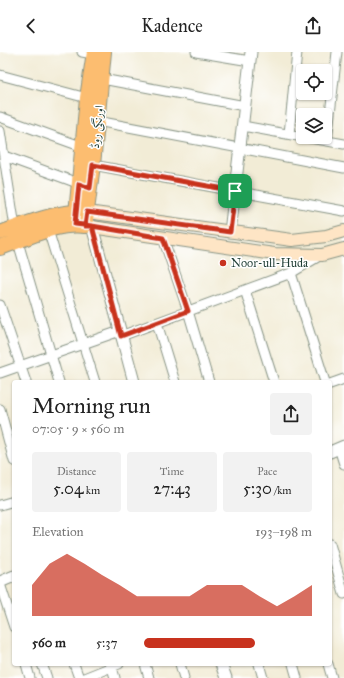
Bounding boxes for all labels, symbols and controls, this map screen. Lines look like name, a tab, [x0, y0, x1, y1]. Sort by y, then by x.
icon: back	[20, 15, 42, 37]
text: Kadence	[141, 15, 203, 37]
icon: share	[302, 15, 324, 37]
map controls	[296, 64, 332, 144]
button: locate	[296, 64, 332, 100]
street label: اورنگی روڈ	[88, 104, 108, 150]
button: layers	[296, 108, 332, 144]
pin	[218, 174, 252, 208]
icon: arrive	[224, 180, 246, 202]
place label: Noor-ull-Huda	[231, 256, 309, 270]
marker: Noor-ull-Huda	[218, 258, 228, 268]
text: Morning run	[32, 392, 151, 419]
button: share	[270, 393, 312, 435]
text: 07:05 · 9 × 560 m	[32, 421, 124, 437]
text: Distance	[57, 465, 96, 478]
text: Time	[160, 465, 184, 478]
text: Pace	[257, 465, 277, 478]
text: 5.04	[53, 478, 83, 499]
text: 27:43	[153, 478, 191, 499]
text: 5:30	[243, 478, 272, 499]
text: km	[83, 484, 100, 497]
text: /km	[272, 484, 292, 497]
text: Elevation	[32, 524, 84, 540]
text: 193–198 m	[255, 524, 312, 540]
text: 560 m	[32, 635, 66, 651]
text: 5:37	[96, 635, 117, 651]

